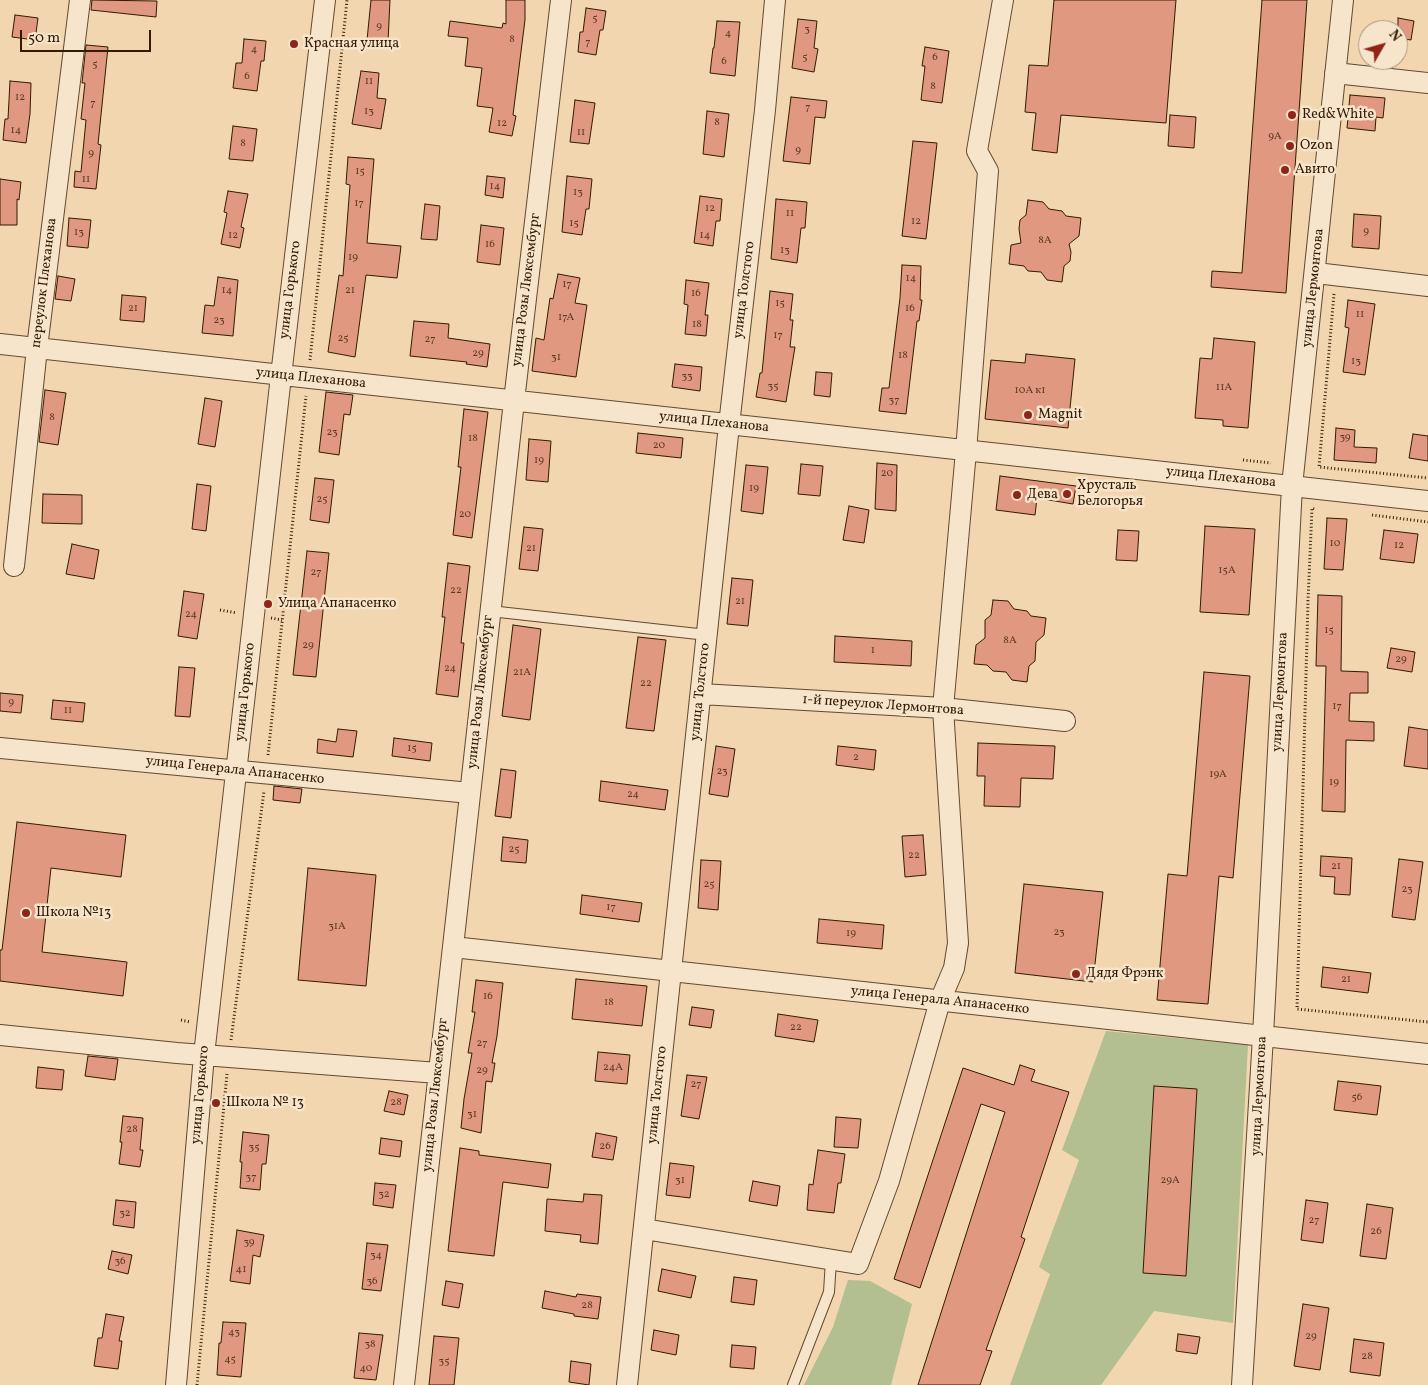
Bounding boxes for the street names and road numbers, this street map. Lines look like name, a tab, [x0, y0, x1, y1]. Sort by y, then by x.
street label: улица Розы Люксембург	[509, 212, 545, 368]
street label: переулок Плеханова	[29, 217, 61, 349]
street label: улица Лермонтова	[1299, 228, 1329, 348]
street label: улица Горького	[277, 240, 305, 340]
street label: улица Толстого	[731, 240, 759, 340]
street label: улица Плеханова	[255, 365, 367, 393]
street label: улица Плеханова	[658, 409, 770, 437]
street label: улица Плеханова	[1165, 464, 1277, 492]
street label: улица Розы Люксембург	[465, 614, 497, 770]
street label: улица Лермонтова	[1269, 632, 1293, 752]
street label: улица Горького	[232, 642, 260, 742]
street label: улица Толстого	[688, 642, 714, 742]
street label: 1-й переулок Лермонтова	[802, 692, 964, 720]
street label: улица Генерала Апанасенко	[145, 753, 325, 789]
street label: улица Генерала Апанасенко	[850, 983, 1030, 1019]
street label: улица Розы Люксембург	[420, 1017, 452, 1173]
street label: улица Лермонтова	[1248, 1036, 1272, 1156]
street label: улица Горького	[188, 1045, 214, 1145]
street label: улица Толстого	[645, 1045, 671, 1145]

